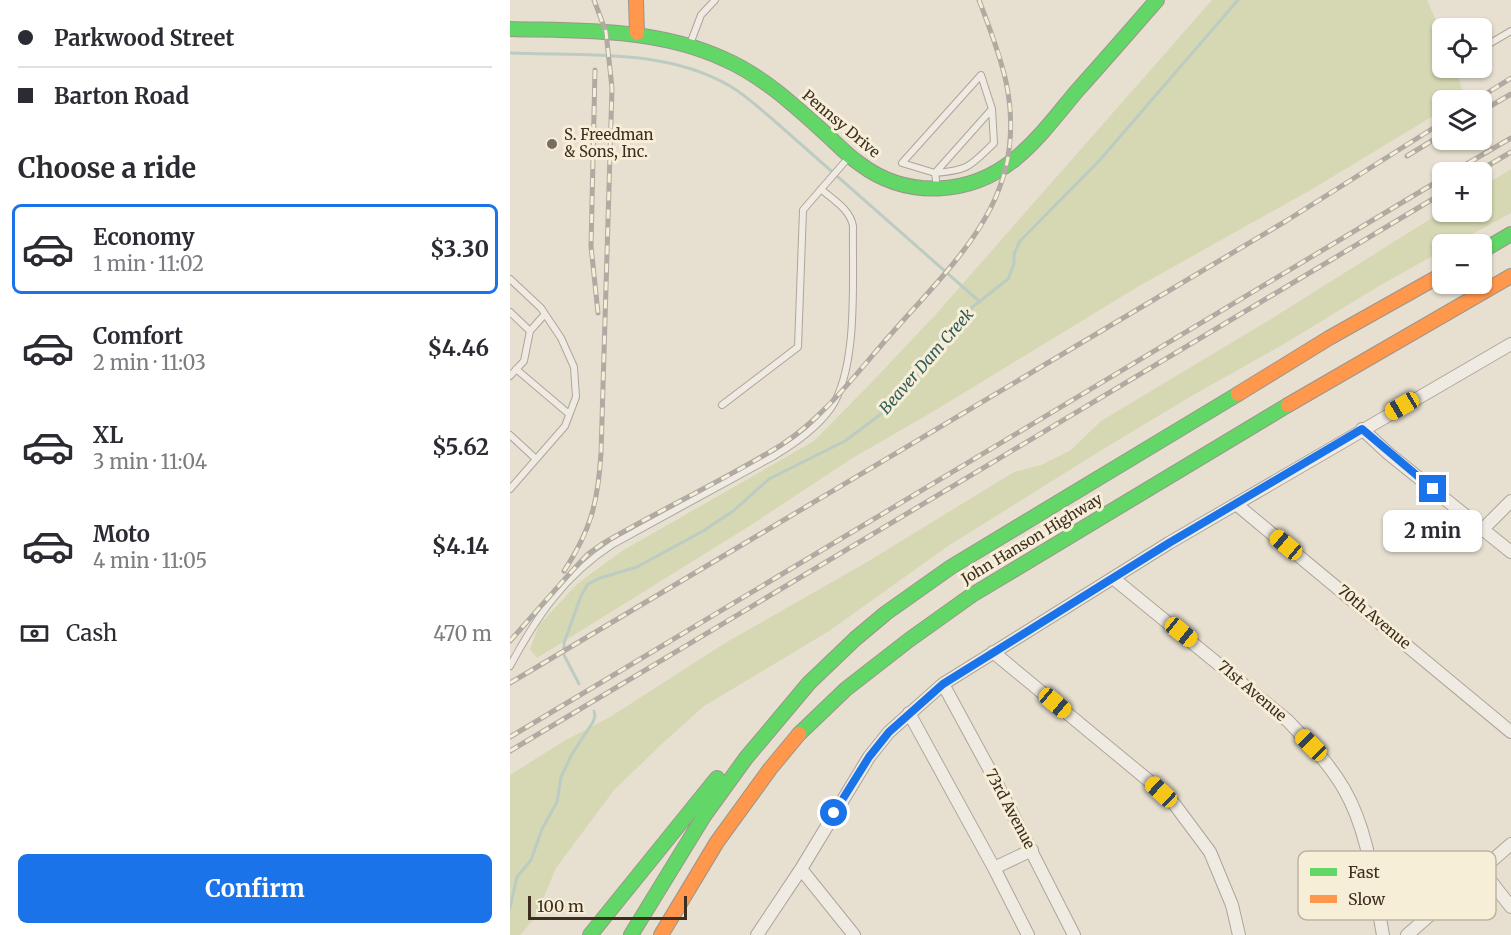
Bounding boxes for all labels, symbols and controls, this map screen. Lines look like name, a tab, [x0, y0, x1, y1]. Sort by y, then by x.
map controls	[1432, 18, 1492, 294]
button: locate	[1432, 18, 1492, 78]
text: Parkwood Street	[54, 24, 234, 52]
text: Barton Road	[54, 82, 189, 110]
street label: Pennsy Drive	[799, 86, 884, 162]
button: layers	[1432, 90, 1492, 150]
place label: S. Freedman & Sons, Inc.	[564, 125, 654, 161]
marker: S. Freedman & Sons, Inc.	[545, 137, 559, 151]
text: Choose a ride	[18, 151, 196, 185]
button: +	[1432, 162, 1492, 222]
icon: car	[21, 222, 75, 276]
text: Economy	[93, 223, 194, 251]
button: −	[1432, 234, 1492, 294]
text: $3.30	[430, 235, 489, 263]
text: 1 min · 11:02	[93, 251, 204, 276]
water label: Beaver Dam Creek	[875, 304, 977, 418]
icon: car	[21, 321, 75, 375]
text: Comfort	[93, 322, 183, 350]
text: $4.46	[427, 334, 489, 362]
text: 2 min · 11:03	[93, 350, 206, 375]
car	[1382, 389, 1422, 423]
icon: car	[21, 420, 75, 474]
text: XL	[93, 421, 123, 449]
text: $5.62	[432, 433, 489, 461]
text: 3 min · 11:04	[93, 449, 207, 474]
route end	[1419, 475, 1446, 502]
street label: John Hanson Highway	[957, 489, 1106, 589]
callout: 2 min	[1384, 510, 1482, 552]
text: 2 min	[1404, 518, 1461, 543]
icon: car	[21, 519, 75, 573]
text: Moto	[93, 520, 150, 548]
car	[1266, 527, 1306, 563]
text: $4.14	[432, 532, 489, 560]
text: 4 min · 11:05	[93, 548, 207, 573]
street label: 70th Avenue	[1334, 581, 1415, 653]
car	[1161, 614, 1201, 650]
icon: cash	[18, 617, 51, 650]
text: Cash	[66, 619, 117, 647]
text: 470 m	[433, 621, 492, 646]
street label: 71st Avenue	[1214, 656, 1291, 725]
car	[1035, 685, 1075, 721]
car	[1292, 726, 1330, 764]
street label: 73rd Avenue	[981, 765, 1040, 852]
car	[1142, 773, 1180, 811]
route start	[820, 799, 847, 826]
legend	[1298, 851, 1496, 920]
button: Confirm	[18, 854, 492, 923]
text: Fast	[1348, 862, 1381, 882]
text: Slow	[1348, 889, 1386, 909]
scale bar	[528, 893, 687, 920]
text: 100 m	[537, 896, 584, 916]

